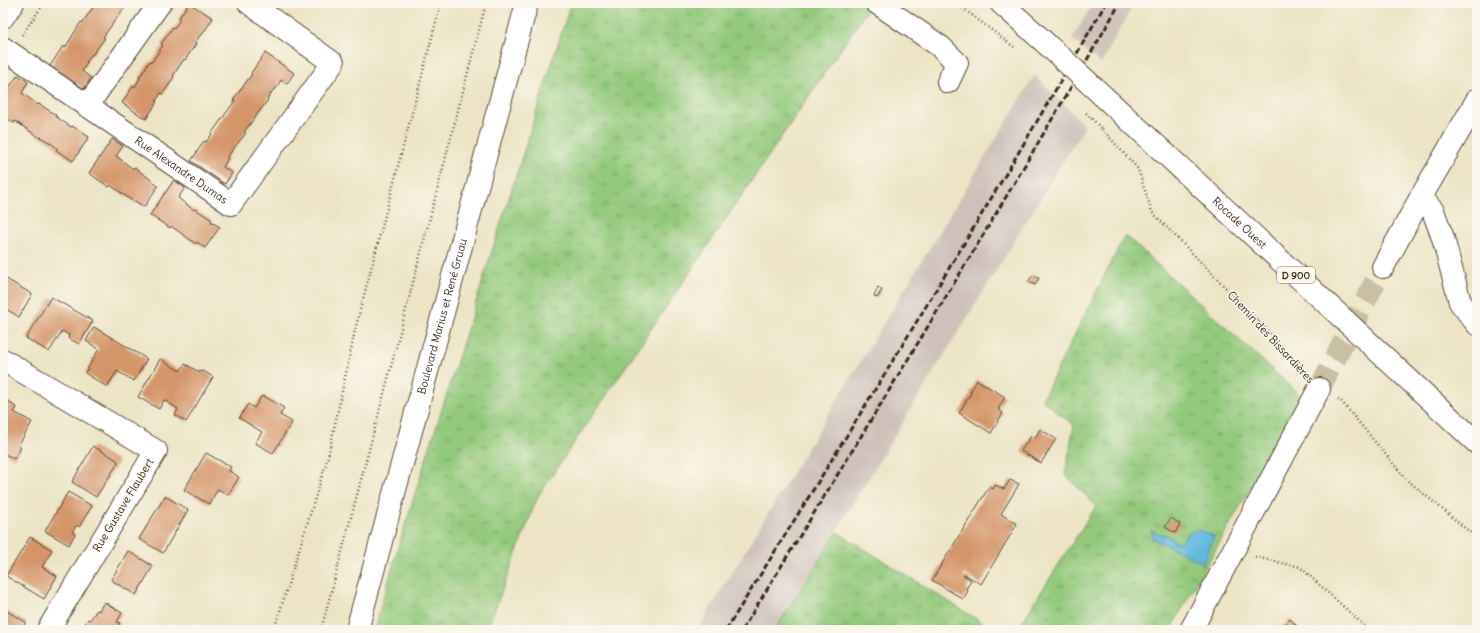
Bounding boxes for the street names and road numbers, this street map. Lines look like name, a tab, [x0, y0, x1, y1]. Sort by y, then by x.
street label: Rue Alexandre Dumas	[132, 133, 230, 207]
street label: Rocade Ouest	[1209, 194, 1270, 252]
street label: Boulevard Marius et René Gruau	[414, 236, 470, 396]
road number: D 900	[1277, 267, 1315, 283]
street label: Chemin des Bissardières	[1225, 288, 1317, 386]
street label: Rue Gustave Flaubert	[90, 455, 157, 554]

